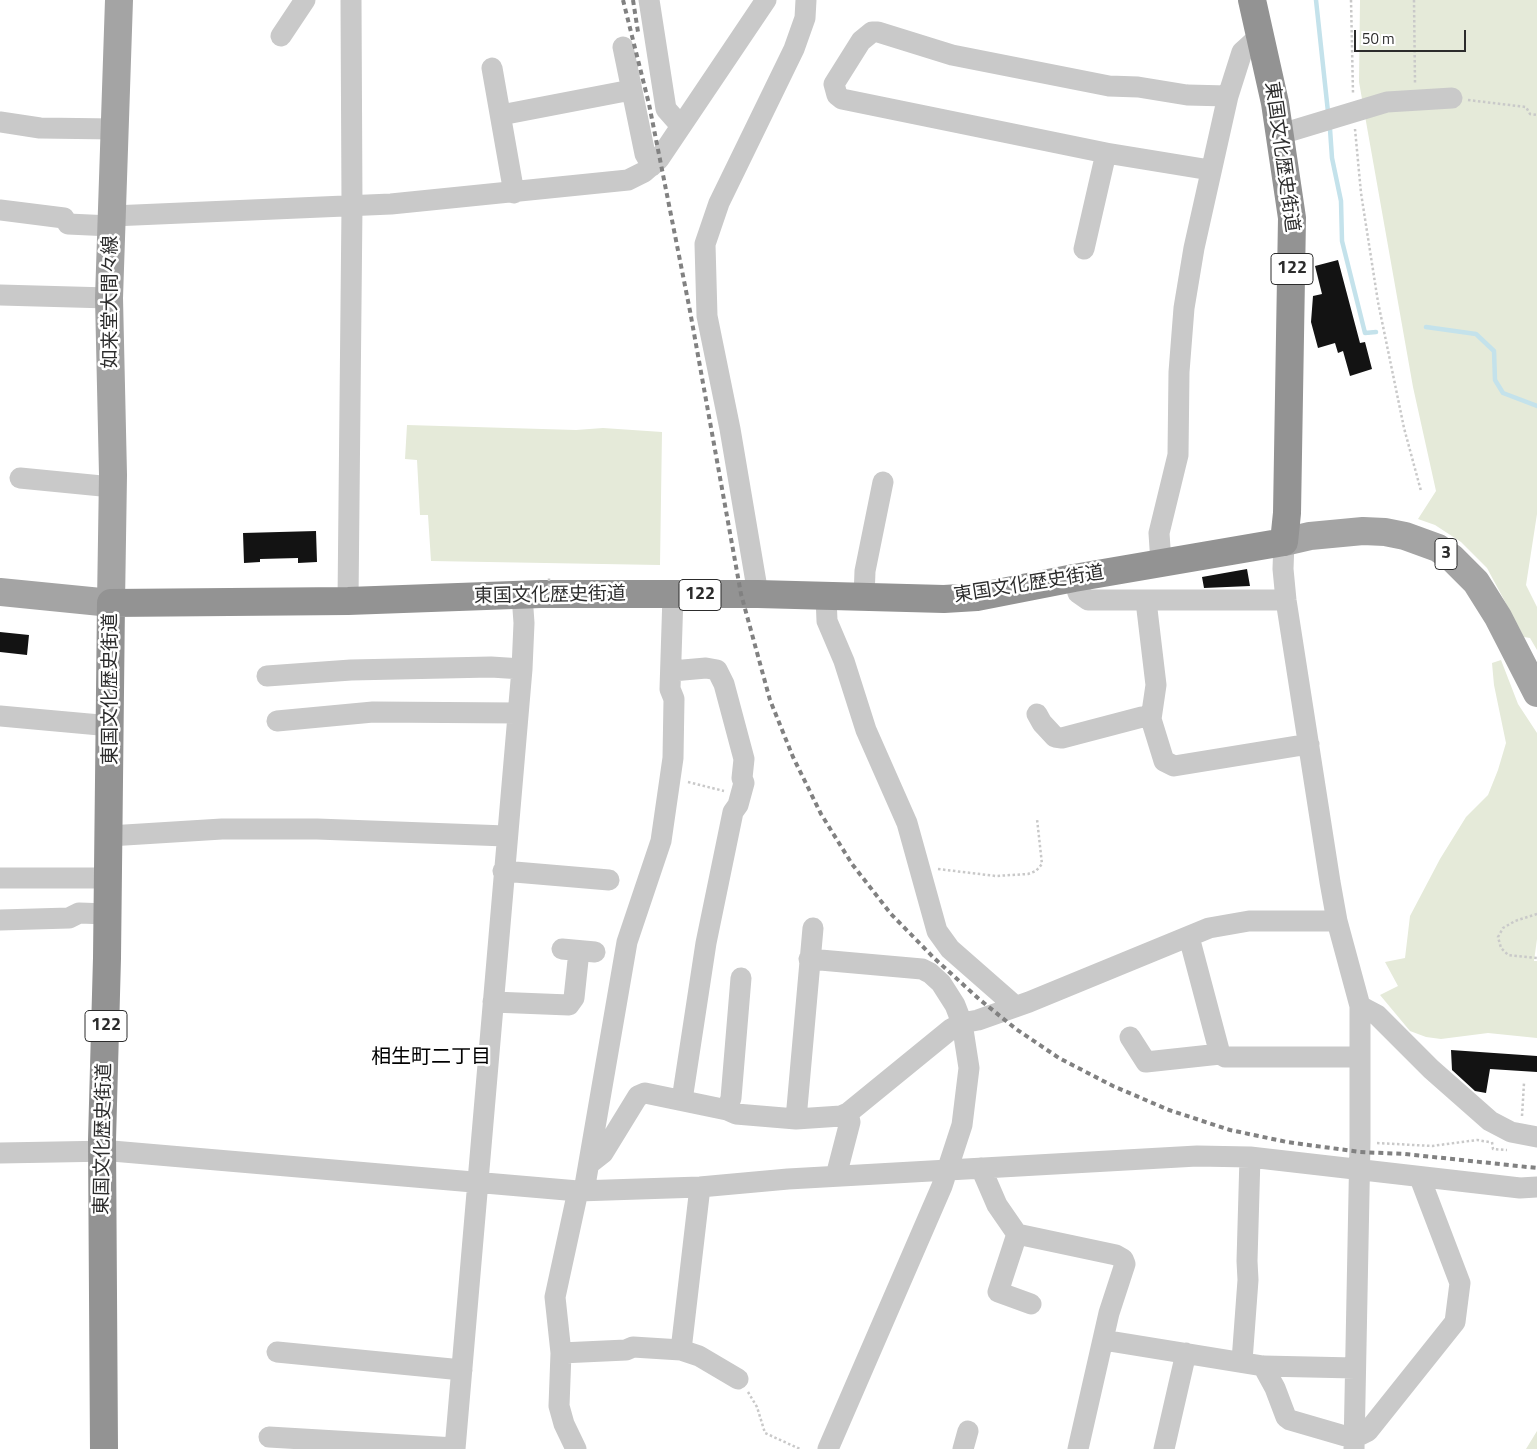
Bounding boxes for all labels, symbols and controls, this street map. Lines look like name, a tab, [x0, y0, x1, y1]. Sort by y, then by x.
scale bar	[1357, 20, 1470, 52]
text: 50 m	[1362, 27, 1395, 50]
street label: 東国文化歴史街道	[1259, 80, 1303, 234]
street label: 如来堂大間々線	[100, 236, 122, 368]
road number: 122	[1271, 253, 1313, 284]
road number: 3	[1435, 538, 1457, 570]
street label: 東国文化歴史街道	[952, 562, 1106, 608]
road number: 122	[679, 580, 721, 610]
street label: 東国文化歴史街道	[474, 583, 626, 609]
street label: 東国文化歴史街道	[100, 613, 122, 765]
road number: 122	[85, 1010, 127, 1042]
district label: 相生町二丁目	[371, 1046, 491, 1070]
street label: 東国文化歴史街道	[91, 1063, 117, 1215]

